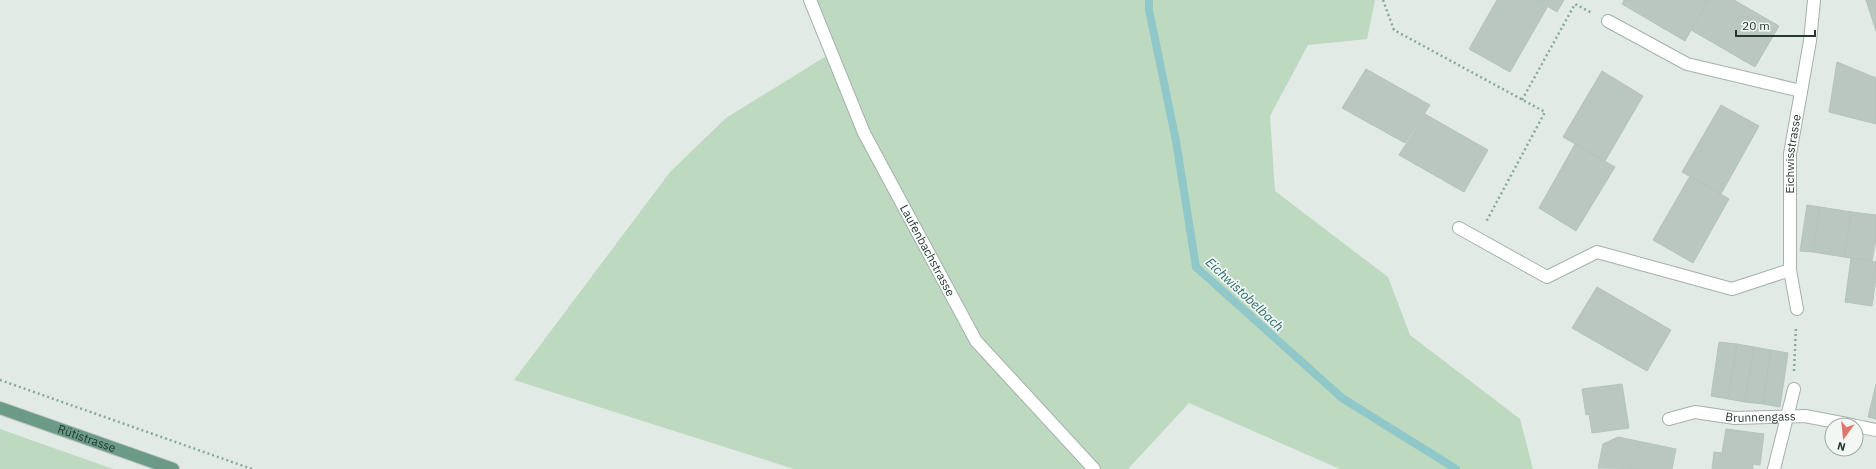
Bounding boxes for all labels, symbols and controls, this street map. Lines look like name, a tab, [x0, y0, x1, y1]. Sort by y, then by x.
scale bar	[1736, 12, 1815, 38]
text: 20 m	[1742, 18, 1770, 33]
street label: Eichwisstrasse	[1782, 113, 1804, 194]
street label: Laufenbachstrasse	[897, 202, 959, 299]
water label: Eichwistobelbach	[1202, 254, 1287, 335]
street label: Brunnengass	[1724, 408, 1796, 425]
north arrow	[1824, 417, 1864, 457]
street label: Rütistrasse	[56, 421, 118, 455]
text: N	[1836, 439, 1847, 454]

